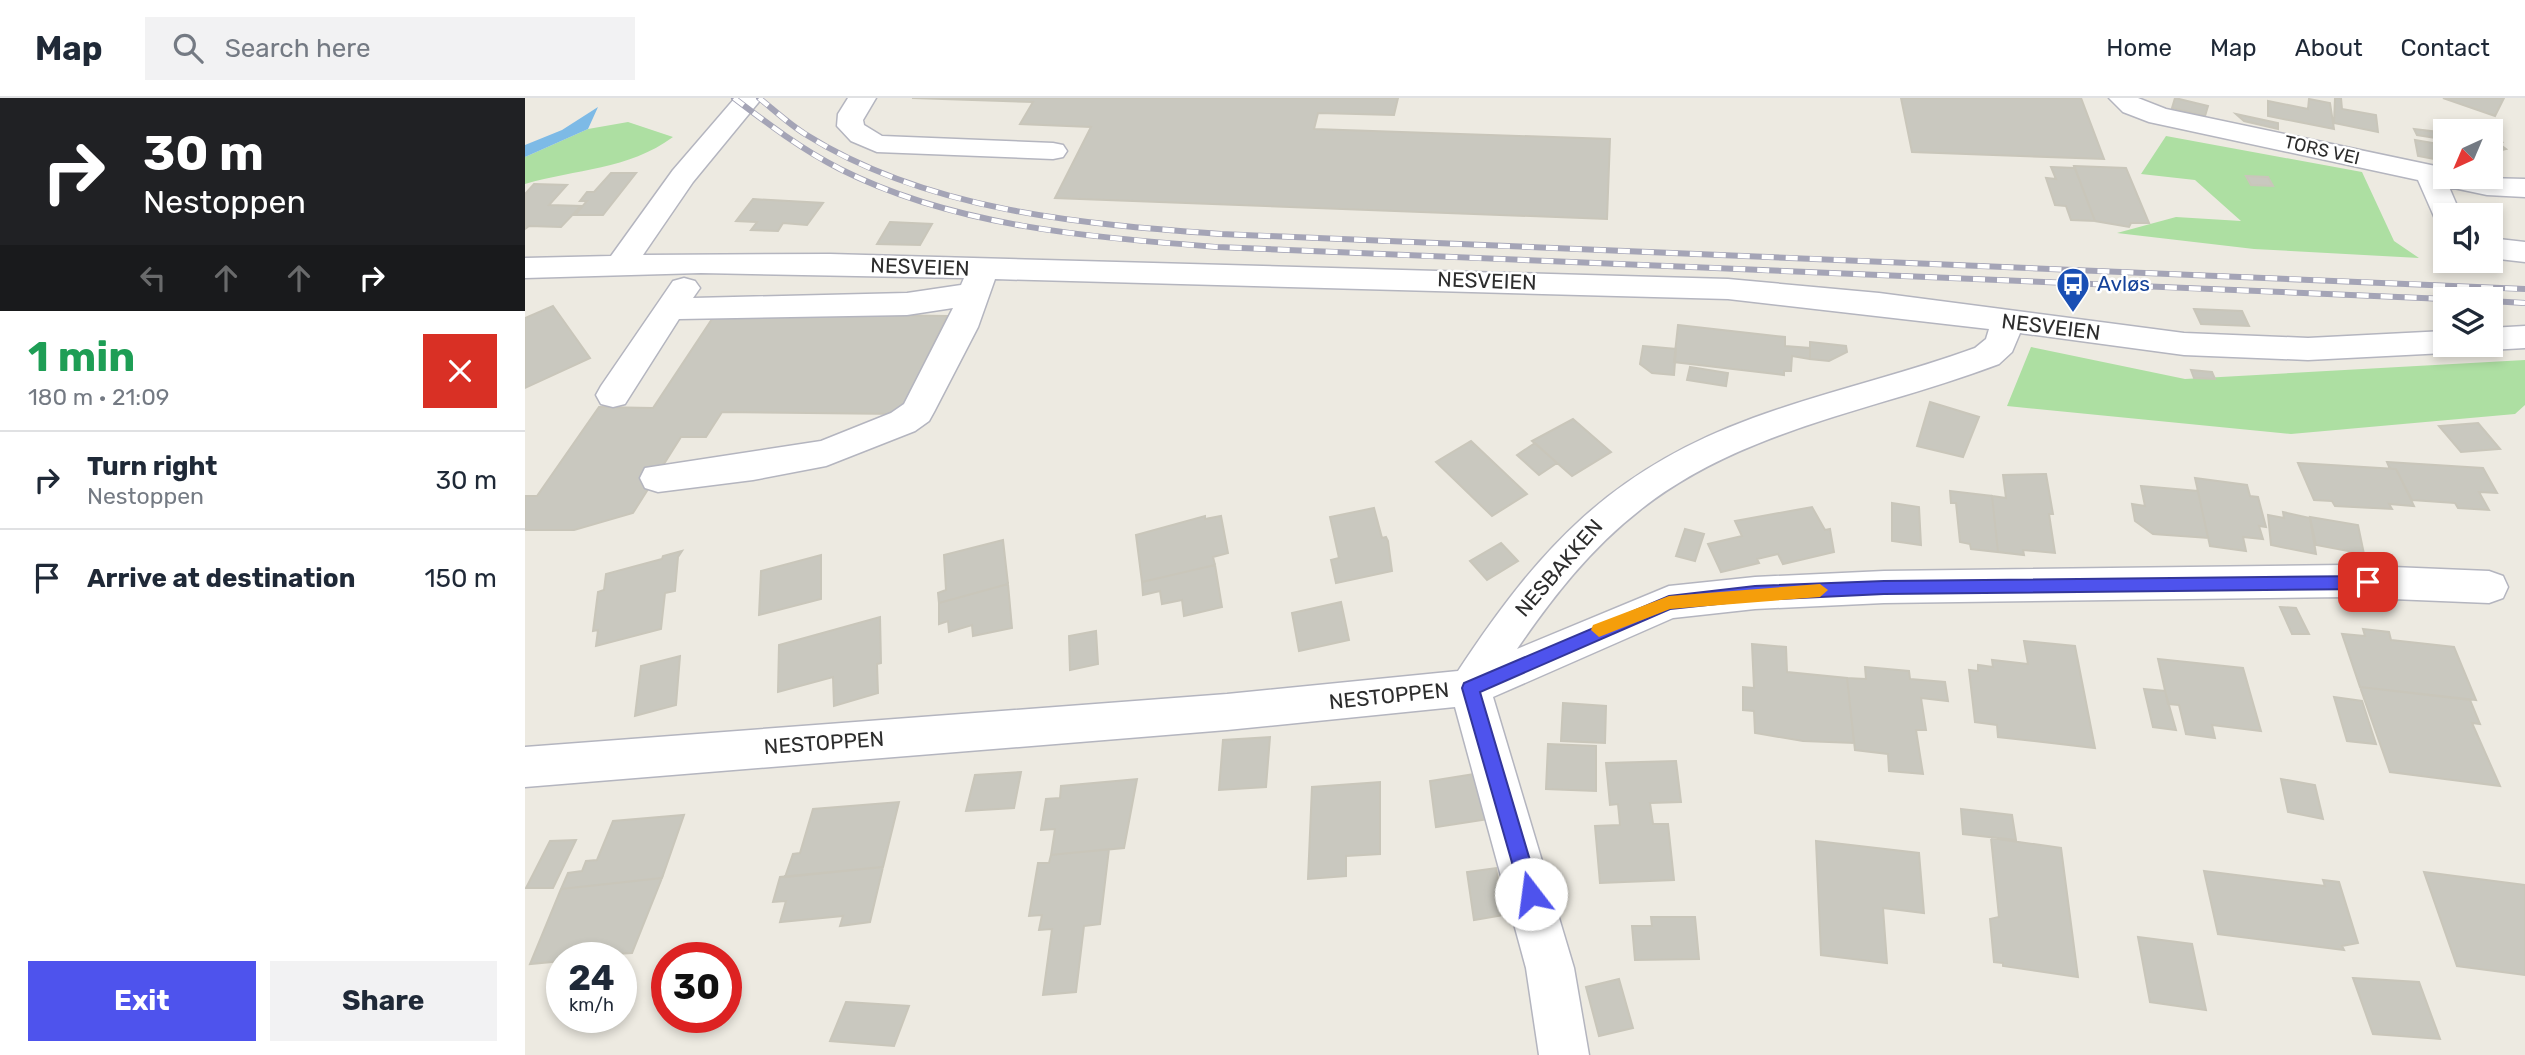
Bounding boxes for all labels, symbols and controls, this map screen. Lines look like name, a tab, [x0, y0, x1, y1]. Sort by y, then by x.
search box	[145, 17, 635, 80]
text: Map	[35, 29, 103, 68]
icon: search	[169, 29, 207, 67]
text: Search here	[225, 33, 370, 64]
text: Home	[2106, 34, 2172, 62]
text: Map	[2210, 34, 2257, 62]
text: About	[2295, 34, 2363, 62]
text: Contact	[2401, 34, 2490, 62]
north arrow	[2433, 119, 2503, 189]
map controls	[2433, 119, 2503, 357]
text: 30 m	[143, 124, 264, 182]
icon: right	[28, 126, 119, 217]
street label: TORS VEI	[2282, 131, 2362, 169]
text: Nestoppen	[143, 183, 306, 221]
button: sound	[2433, 203, 2503, 273]
street label: NESVEIEN	[870, 252, 970, 281]
icon: left	[134, 259, 172, 297]
icon: ahead	[207, 259, 245, 297]
icon: ahead	[280, 259, 318, 297]
icon: right	[353, 259, 391, 297]
bus stop icon: Avløs	[2054, 265, 2092, 314]
street label: NESVEIEN	[1437, 266, 1537, 295]
place label: Avløs	[2097, 271, 2150, 296]
button: layers	[2433, 287, 2503, 357]
street label: NESVEIEN	[2000, 308, 2102, 345]
text: 1 min	[28, 332, 135, 382]
button: close	[423, 334, 497, 408]
text: 180 m · 21:09	[28, 383, 170, 411]
text: Turn right	[87, 451, 217, 482]
icon: right	[28, 461, 66, 499]
text: 30 m	[435, 465, 497, 496]
text: Nestoppen	[87, 482, 204, 510]
street label: NESBAKKEN	[1510, 514, 1608, 621]
pin	[2338, 552, 2398, 612]
icon: arrive	[28, 559, 66, 597]
text: Arrive at destination	[87, 563, 355, 594]
text: 150 m	[424, 563, 497, 594]
icon: arrive	[2349, 563, 2387, 601]
street label: NESTOPPEN	[1328, 677, 1450, 714]
street label: NESTOPPEN	[763, 726, 885, 759]
position arrow	[1494, 857, 1568, 931]
speed limit sign: 30	[651, 942, 742, 1033]
text: 24	[568, 957, 615, 999]
button: Exit	[28, 961, 256, 1041]
button: Share	[270, 961, 497, 1041]
text: km/h	[569, 994, 614, 1016]

